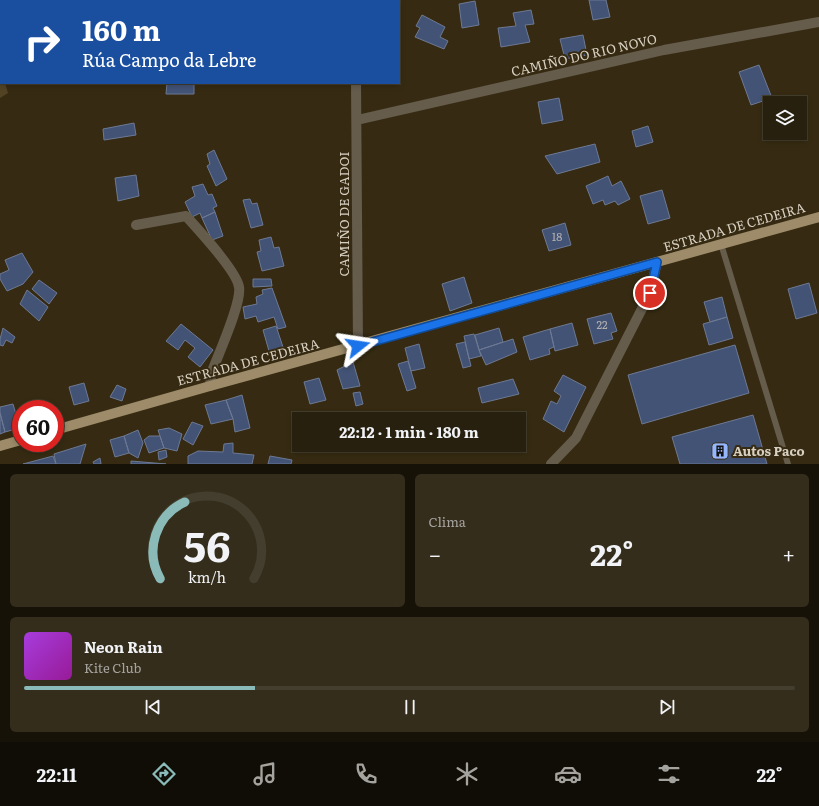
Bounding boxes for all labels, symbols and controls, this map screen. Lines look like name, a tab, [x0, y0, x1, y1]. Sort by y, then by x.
text: 160 m	[82, 8, 161, 50]
icon: right	[16, 16, 68, 68]
street label: CAMIÑO DO RIO NOVO	[509, 28, 659, 81]
text: Rúa Campo da Lebre	[82, 46, 256, 73]
map controls	[763, 96, 807, 140]
button: layers	[763, 96, 807, 140]
street label: CAMIÑO DE GADOI	[334, 151, 353, 277]
street label: ESTRADA DE CEDEIRA	[661, 197, 807, 256]
house number: 18	[552, 228, 562, 244]
pin	[633, 276, 667, 310]
icon: arrive	[639, 282, 661, 304]
house number: 22	[596, 316, 608, 332]
position arrow	[337, 325, 379, 367]
street label: ESTRADA DE CEDEIRA	[175, 333, 322, 390]
speed limit sign: 60	[12, 400, 64, 452]
text: 22:12 · 1 min · 180 m	[339, 420, 479, 443]
building icon: Autos Paco	[710, 441, 730, 461]
place label: Autos Paco	[733, 441, 805, 460]
text: 56	[184, 512, 231, 574]
text: Clima	[429, 512, 466, 531]
text: 22°	[590, 531, 633, 575]
text: −	[429, 537, 441, 570]
text: +	[782, 537, 795, 570]
text: km/h	[188, 565, 227, 586]
text: Neon Rain	[84, 635, 163, 658]
text: Kite Club	[84, 658, 141, 677]
icon: previous	[142, 696, 164, 718]
icon: pause	[399, 696, 421, 718]
icon: next	[656, 696, 678, 718]
icon: directions	[150, 760, 178, 788]
icon: music	[251, 760, 279, 788]
icon: phone	[352, 760, 380, 788]
icon: climate	[453, 760, 481, 788]
icon: car	[554, 760, 582, 788]
icon: filters	[655, 760, 683, 788]
text: 22:11	[37, 761, 77, 788]
text: 22°	[756, 761, 782, 788]

